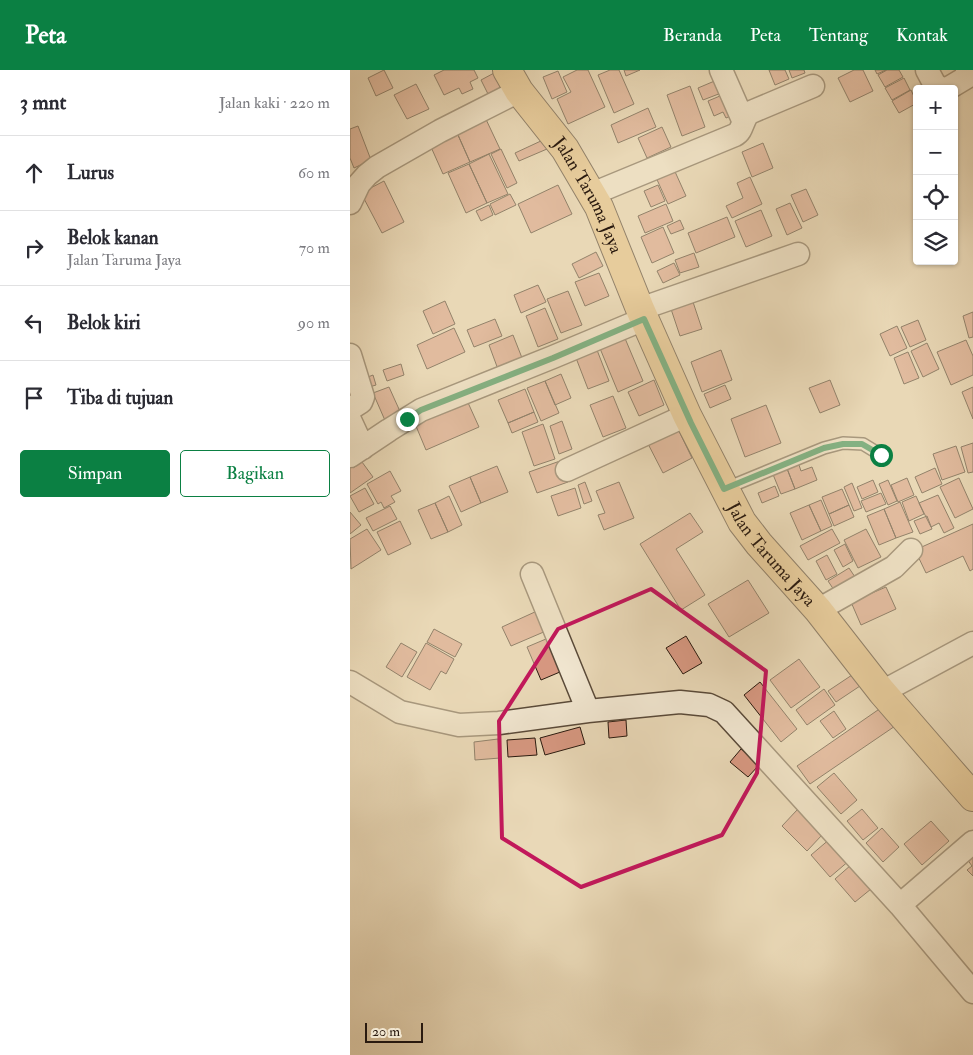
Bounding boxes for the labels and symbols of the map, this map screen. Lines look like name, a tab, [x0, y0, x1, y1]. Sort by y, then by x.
street label: Jalan Taruma Jaya	[548, 131, 628, 257]
route end	[396, 408, 419, 431]
route start	[870, 444, 893, 467]
street label: Jalan Taruma Jaya	[722, 497, 821, 612]
scale bar	[365, 1020, 422, 1043]

